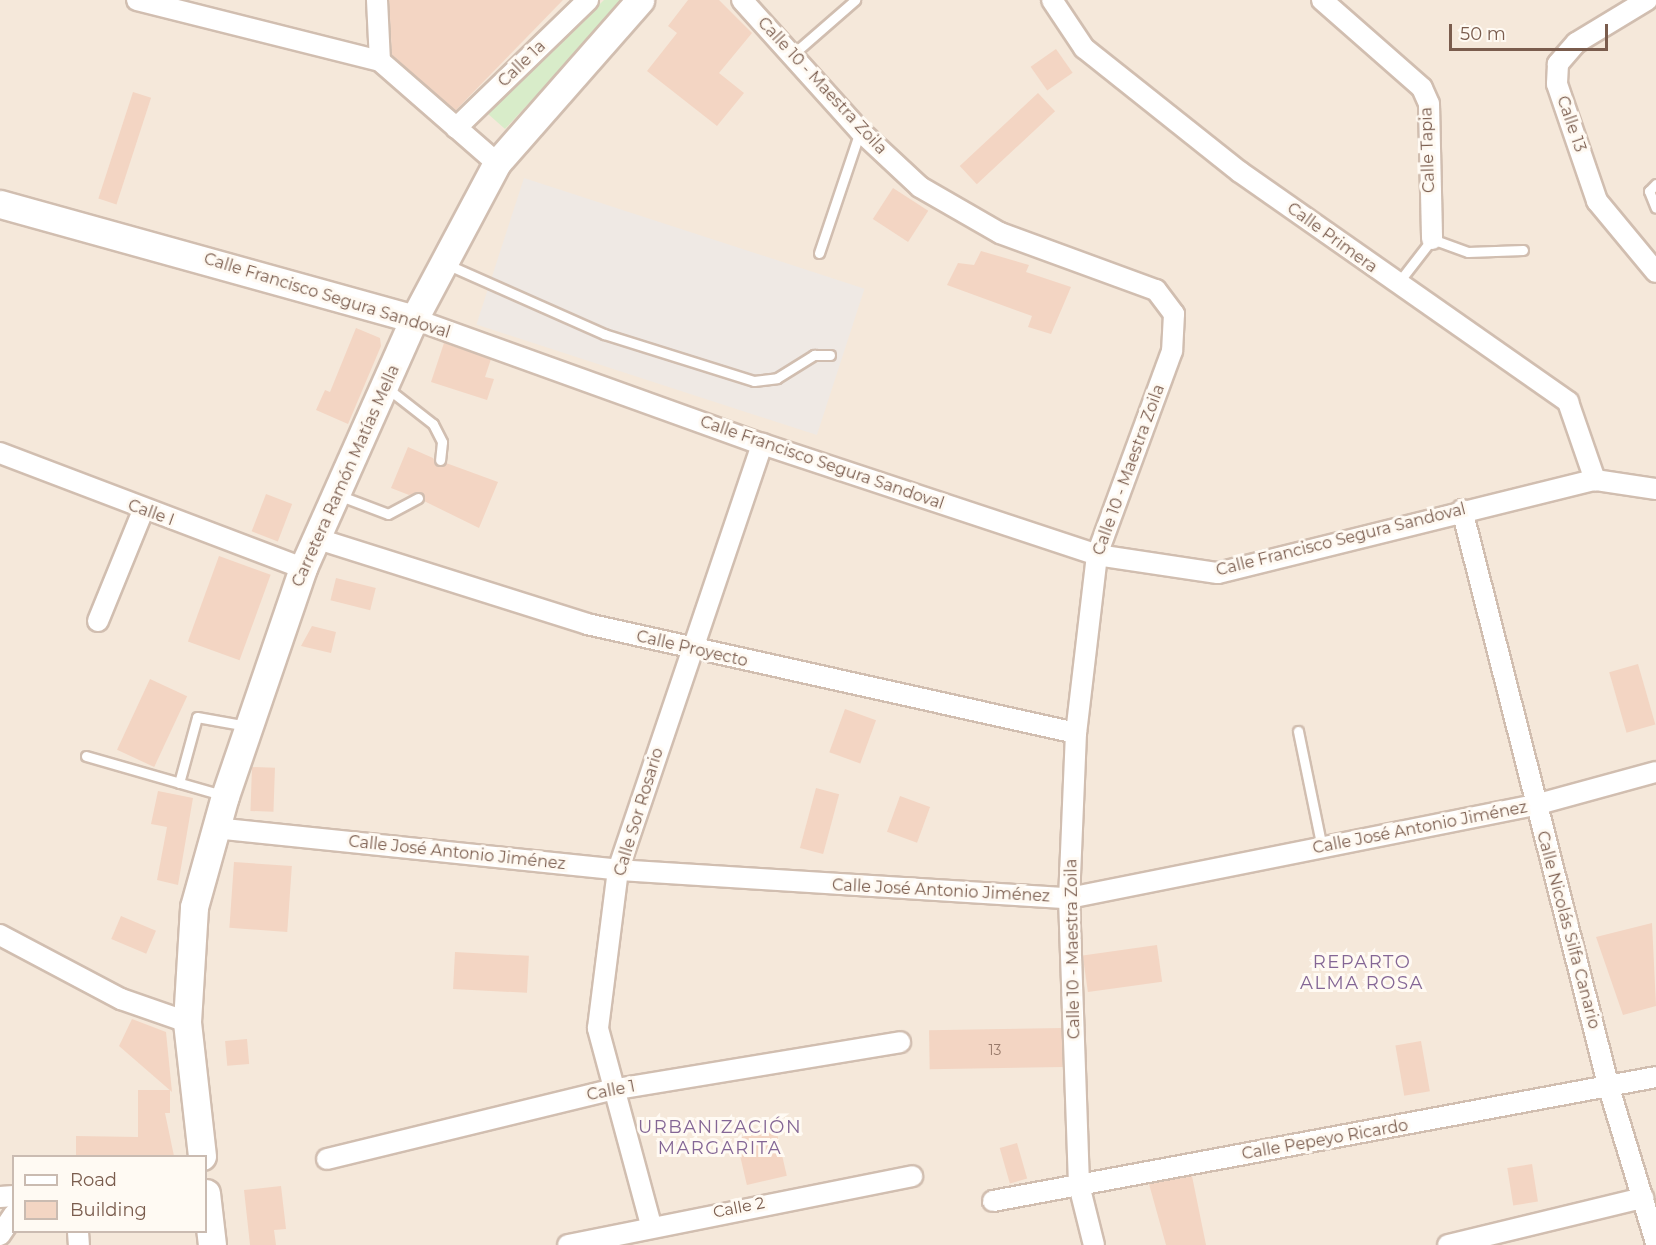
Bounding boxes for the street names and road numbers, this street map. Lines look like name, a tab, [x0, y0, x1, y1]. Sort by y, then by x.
street label: Calle 10 - Maestra Zoila	[753, 14, 891, 158]
street label: Calle 1a	[494, 37, 550, 91]
street label: Calle 13	[1552, 93, 1590, 155]
street label: Calle Tapia	[1417, 107, 1439, 193]
street label: Calle Primera	[1283, 199, 1381, 277]
street label: Calle Francisco Segura Sandoval	[201, 249, 453, 343]
street label: Carretera Ramón Matías Mella	[288, 362, 404, 590]
street label: Calle 10 - Maestra Zoila	[1089, 382, 1169, 558]
street label: Calle Francisco Segura Sandoval	[698, 412, 946, 514]
street label: Calle I	[125, 496, 177, 530]
street label: Calle Francisco Segura Sandoval	[1214, 500, 1468, 580]
street label: Calle Proyecto	[634, 627, 750, 671]
street label: Calle Sor Rosario	[610, 746, 668, 878]
street label: Calle José Antonio Jiménez	[1311, 798, 1529, 858]
street label: Calle Nicolás Silfa Canario	[1532, 829, 1604, 1031]
street label: Calle José Antonio Jiménez	[347, 832, 567, 874]
street label: Calle 10 - Maestra Zoila	[1062, 859, 1084, 1039]
street label: Calle José Antonio Jiménez	[832, 876, 1050, 906]
street label: Calle 1	[585, 1077, 637, 1105]
street label: Calle Pepeyo Ricardo	[1240, 1116, 1410, 1164]
street label: Calle 2	[712, 1194, 766, 1222]

